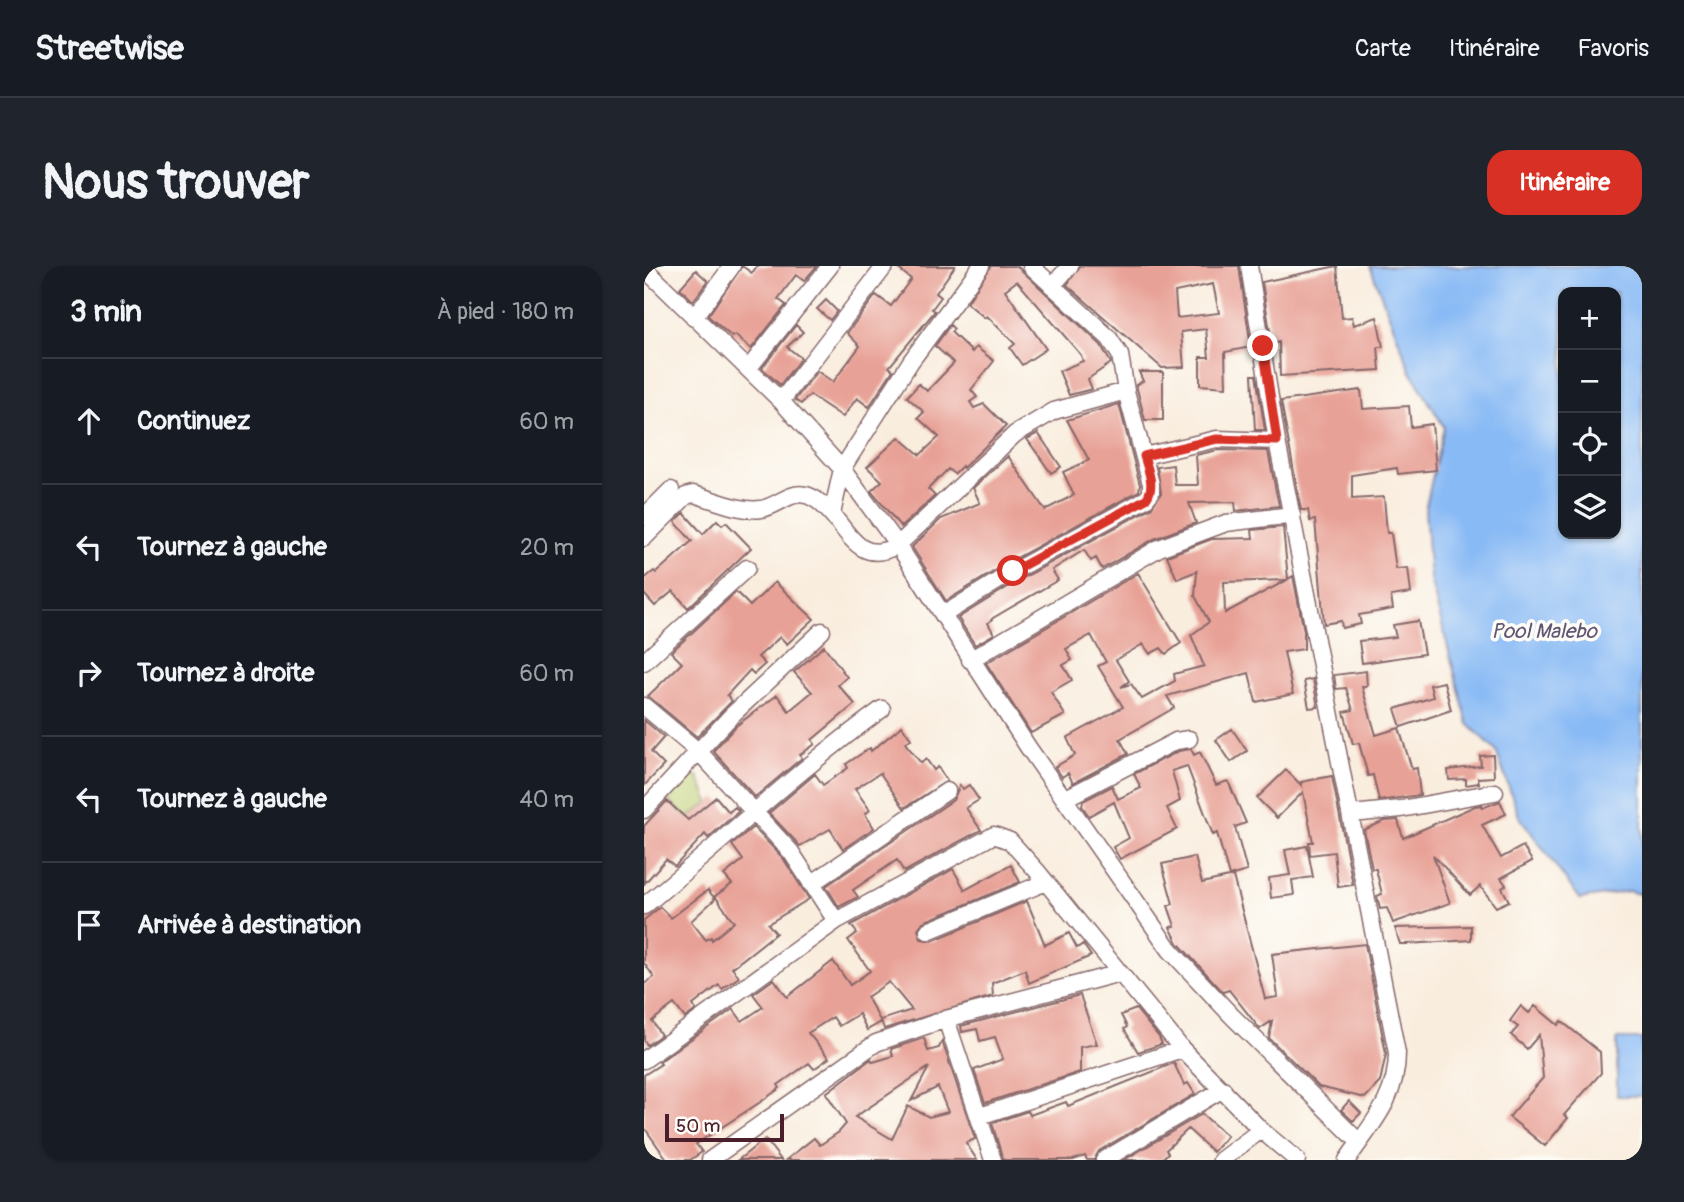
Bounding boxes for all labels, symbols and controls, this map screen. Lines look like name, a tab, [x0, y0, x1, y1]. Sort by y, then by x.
text: Streetwise	[35, 28, 184, 69]
text: Carte	[1355, 34, 1411, 63]
text: Itinéraire	[1449, 34, 1540, 63]
text: Favoris	[1578, 34, 1649, 63]
button: Itinéraire	[1487, 150, 1642, 215]
text: Nous trouver	[42, 152, 310, 213]
map controls	[1558, 287, 1621, 539]
button: +	[1558, 287, 1621, 350]
text: 3 min	[70, 293, 142, 330]
text: À pied · 180 m	[437, 297, 574, 326]
route end	[1247, 330, 1278, 361]
button: −	[1558, 350, 1621, 413]
icon: ahead	[70, 402, 108, 440]
text: Continuez	[137, 405, 250, 437]
text: 60 m	[519, 407, 574, 436]
button: locate	[1558, 413, 1621, 476]
button: layers	[1558, 476, 1621, 539]
icon: left	[70, 528, 108, 566]
text: Tournez à gauche	[137, 531, 327, 563]
text: 20 m	[520, 533, 574, 562]
route start	[997, 555, 1028, 586]
water label: Pool Malebo	[1491, 618, 1598, 645]
icon: right	[70, 654, 108, 692]
text: Tournez à droite	[137, 657, 314, 689]
text: 60 m	[519, 659, 574, 688]
icon: left	[70, 780, 108, 818]
text: Tournez à gauche	[137, 783, 327, 815]
text: 40 m	[520, 785, 574, 814]
icon: arrive	[70, 906, 108, 944]
text: Arrivée à destination	[137, 909, 361, 941]
scale bar	[665, 1111, 784, 1143]
text: 50 m	[676, 1114, 720, 1138]

